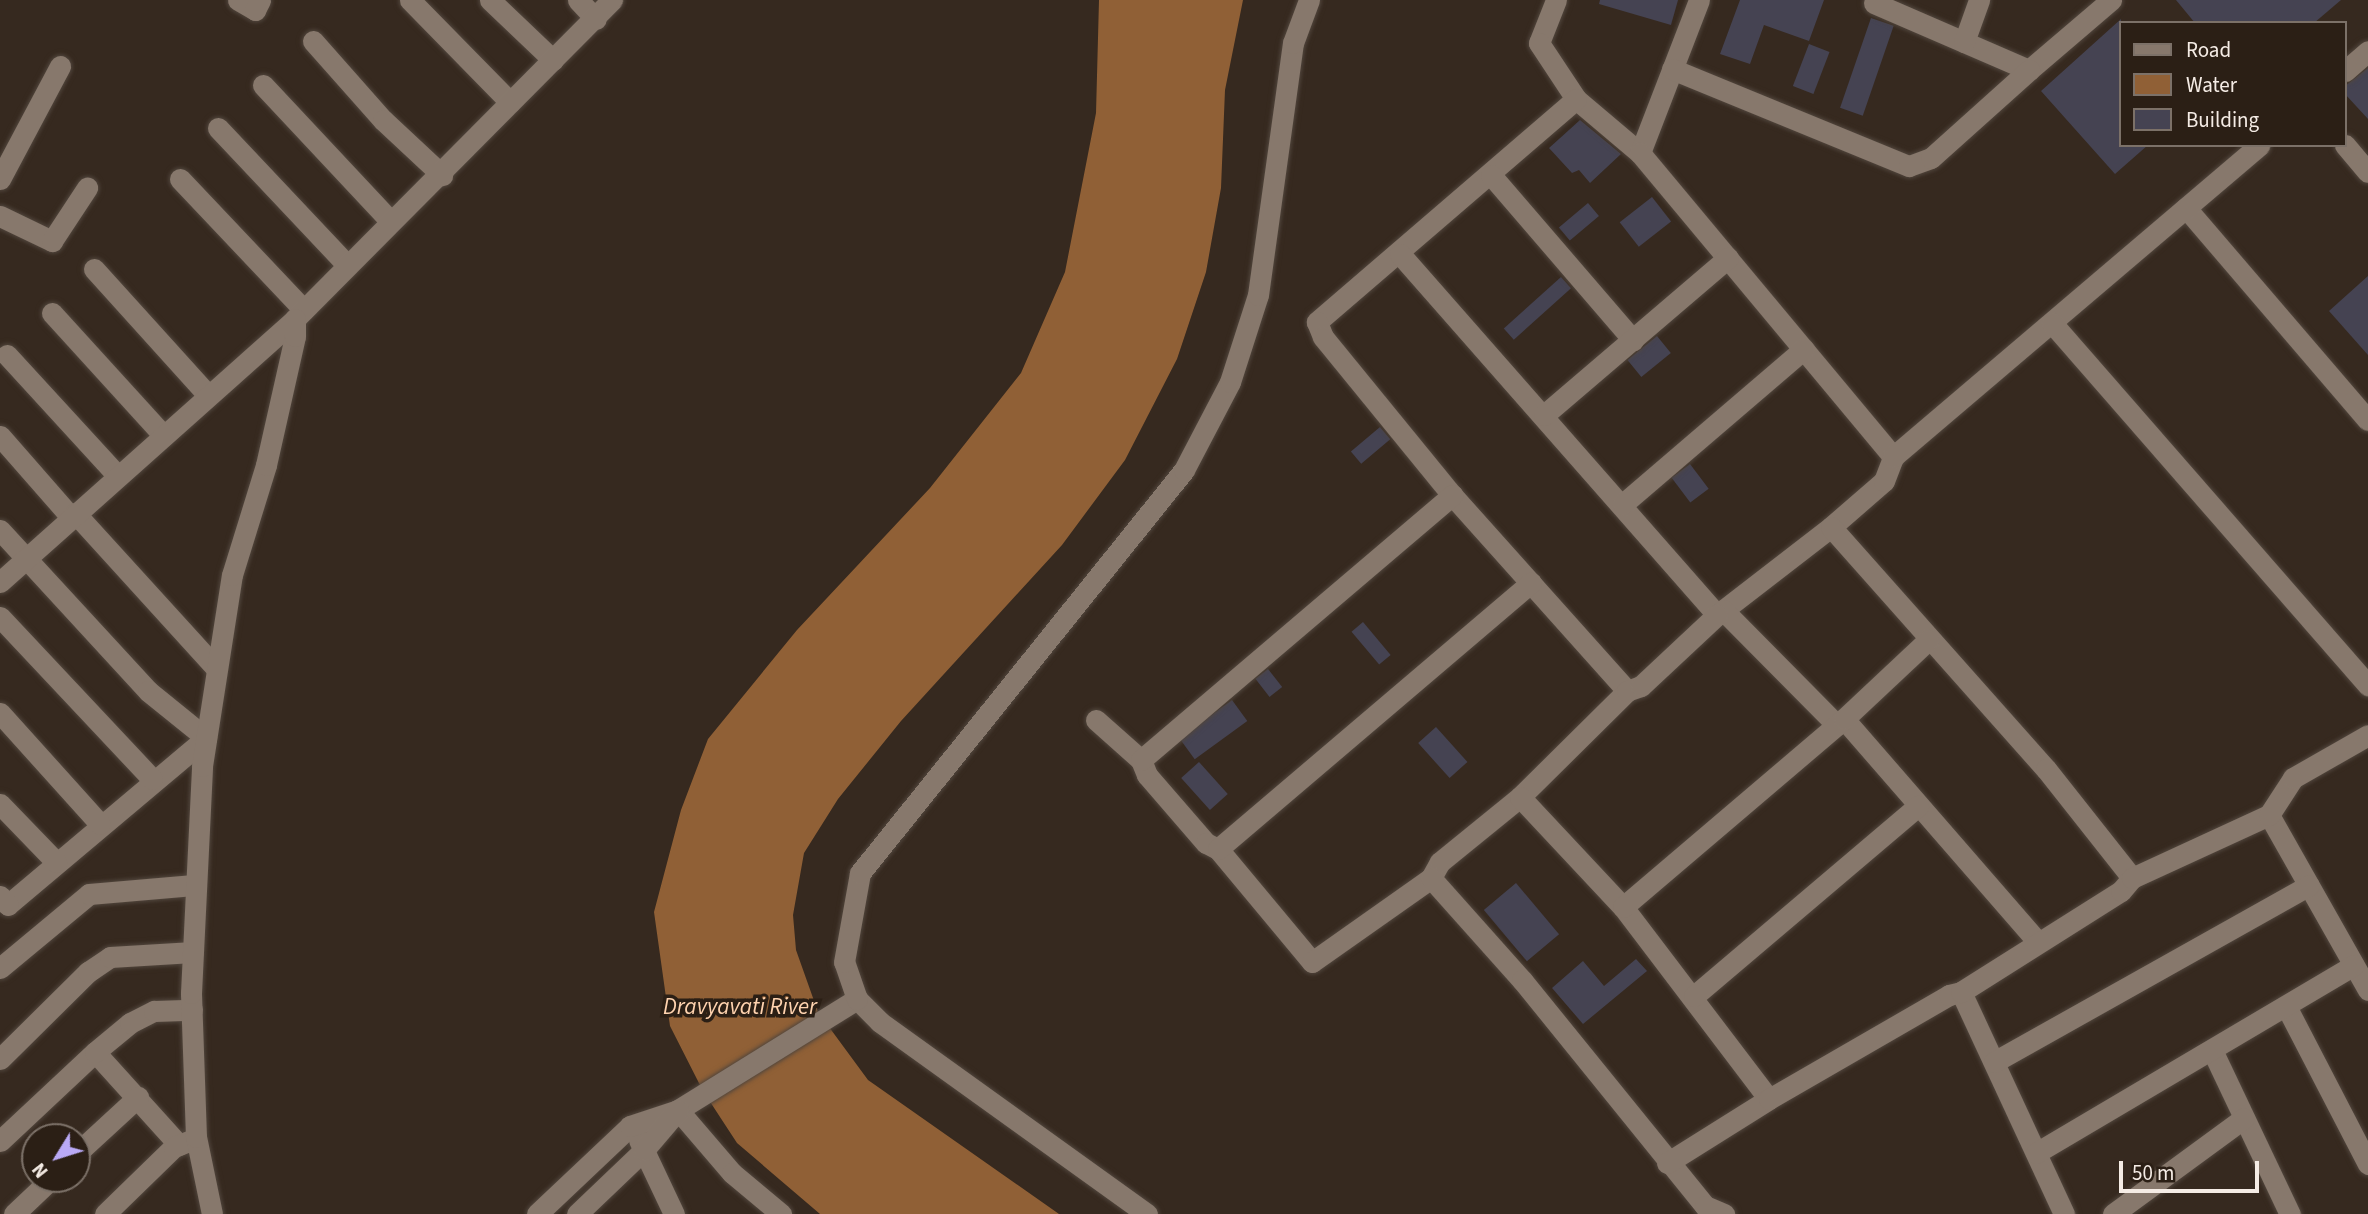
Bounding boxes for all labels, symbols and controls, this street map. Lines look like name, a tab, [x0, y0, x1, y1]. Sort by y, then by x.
legend	[2120, 21, 2347, 147]
text: Road	[2186, 35, 2231, 65]
text: Water	[2186, 70, 2237, 100]
text: Building	[2186, 105, 2259, 135]
water label: Dravyavati River	[663, 993, 817, 1021]
north arrow	[21, 1123, 91, 1193]
scale bar	[2123, 1148, 2263, 1192]
text: N	[26, 1157, 55, 1183]
text: 50 m	[2132, 1158, 2174, 1188]

